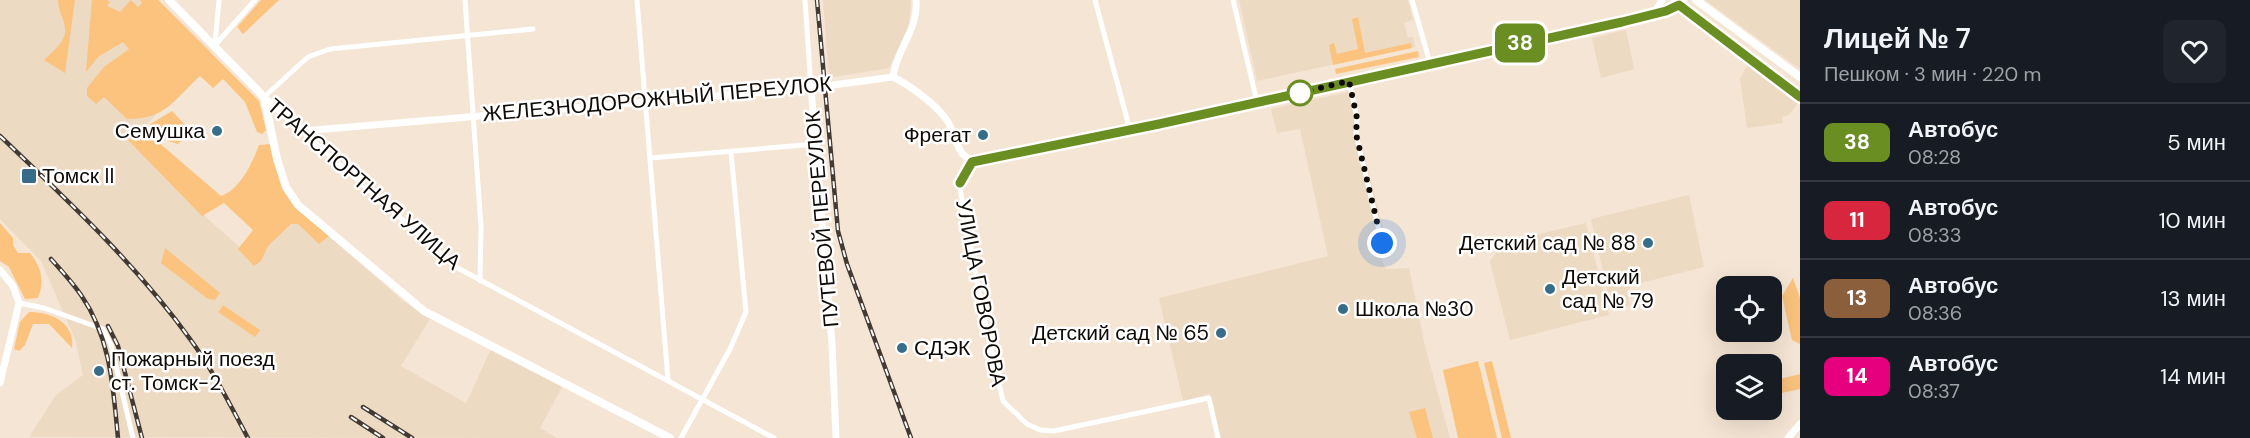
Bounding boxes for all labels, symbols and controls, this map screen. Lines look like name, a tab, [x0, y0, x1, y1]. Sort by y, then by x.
text: Лицей № 7	[1824, 20, 1971, 57]
button: heart	[2163, 20, 2226, 83]
line badge: 38	[1493, 24, 1547, 63]
text: 38	[1507, 29, 1533, 57]
text: Пешком · 3 мин · 220 m	[1824, 61, 2041, 87]
street label: ЖЕЛЕЗНОДОРОЖНЫЙ ПЕРЕУЛОК	[481, 70, 833, 128]
unlabelled marker	[1287, 80, 1313, 106]
street label: ТРАНСПОРТНАЯ УЛИЦА	[261, 92, 467, 276]
street label: ПУТЕВОЙ ПЕРЕУЛОК	[798, 109, 845, 329]
text: Автобус	[1908, 115, 1998, 144]
place label: Семушка	[115, 117, 205, 145]
place label: Фрегат	[904, 121, 971, 149]
marker: Семушка	[210, 124, 224, 138]
marker: Фрегат	[976, 128, 990, 142]
text: 38	[1844, 128, 1870, 156]
text: 5 мин	[2167, 128, 2226, 157]
text: 08:28	[1908, 144, 1961, 170]
place label: Томск II	[42, 162, 114, 190]
marker: Томск II	[20, 167, 38, 185]
text: Автобус	[1908, 193, 1998, 222]
street label: УЛИЦА ГОВОРОВА	[949, 197, 1013, 389]
text: 11	[1849, 206, 1865, 234]
text: 10 мин	[2159, 206, 2226, 235]
text: 08:33	[1908, 222, 1962, 248]
your location	[1367, 228, 1397, 258]
place label: Детский сад № 88	[1459, 229, 1636, 257]
marker: Детский сад № 88	[1641, 236, 1655, 250]
place label: Детский сад № 79	[1562, 263, 1654, 315]
text: Автобус	[1908, 271, 1998, 300]
map controls	[1716, 276, 1782, 420]
button: locate	[1716, 276, 1782, 342]
marker: Детский сад № 79	[1543, 282, 1557, 296]
text: 13	[1847, 284, 1867, 312]
text: 13 мин	[2161, 284, 2226, 313]
place label: Школа №30	[1355, 295, 1474, 323]
text: 08:36	[1908, 300, 1962, 326]
marker: Школа №30	[1336, 302, 1350, 316]
place label: Детский сад № 65	[1032, 319, 1209, 347]
marker: Детский сад № 65	[1214, 326, 1228, 340]
place label: СДЭК	[914, 334, 971, 362]
marker: СДЭК	[895, 341, 909, 355]
place label: Пожарный поезд ст. Томск-2	[111, 345, 275, 397]
text: Автобус	[1908, 349, 1998, 378]
button: layers	[1716, 354, 1782, 420]
text: 14	[1846, 362, 1868, 390]
text: 14 мин	[2160, 362, 2226, 391]
marker: Пожарный поезд ст. Томск-2	[92, 364, 106, 378]
text: 08:37	[1908, 378, 1960, 404]

